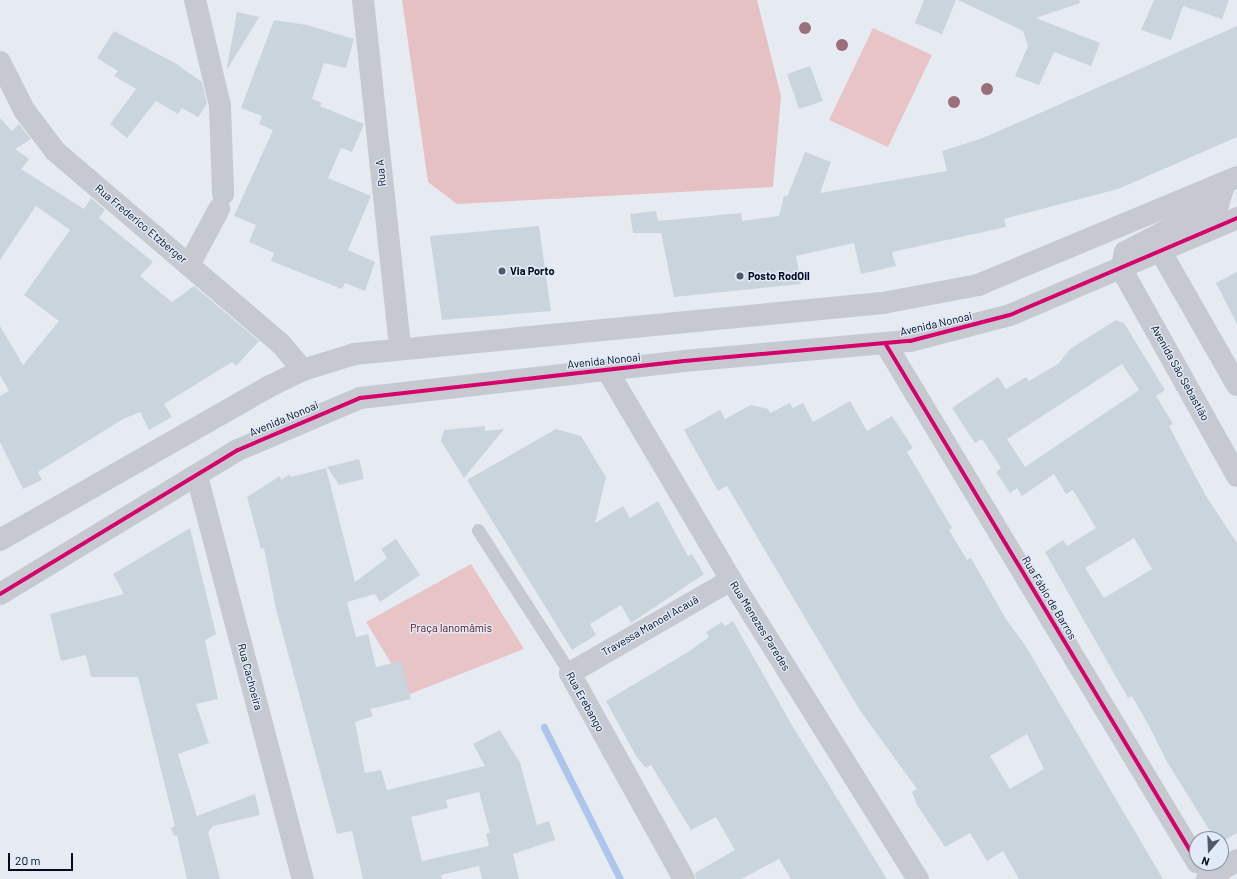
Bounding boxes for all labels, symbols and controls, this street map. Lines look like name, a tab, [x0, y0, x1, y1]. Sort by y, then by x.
street label: Rua A	[373, 159, 389, 187]
street label: Rua Frederico Etzberger	[92, 182, 190, 266]
place label: Via Porto	[510, 264, 555, 278]
marker: Via Porto	[497, 266, 507, 276]
place label: Posto RodOil	[748, 269, 810, 283]
marker: Posto RodOil	[735, 271, 745, 281]
street label: Avenida Nonoai	[899, 309, 973, 339]
street label: Avenida São Sebastião	[1148, 323, 1212, 423]
street label: Avenida Nonoai	[567, 351, 641, 371]
street label: Avenida Nonoai	[248, 399, 320, 439]
street label: Rua Fábio de Barros	[1019, 554, 1079, 642]
street label: Rua Menezes Paredes	[727, 579, 793, 673]
street label: Travessa Manoel Acauã	[599, 593, 701, 659]
park label: Praça Ianomâmis	[410, 621, 492, 635]
street label: Rua Cachoeira	[235, 642, 265, 712]
street label: Rua Erebango	[563, 670, 607, 734]
north arrow	[1189, 831, 1229, 871]
scale bar	[10, 845, 75, 871]
text: 20 m	[15, 853, 41, 867]
text: N	[1200, 855, 1211, 869]

